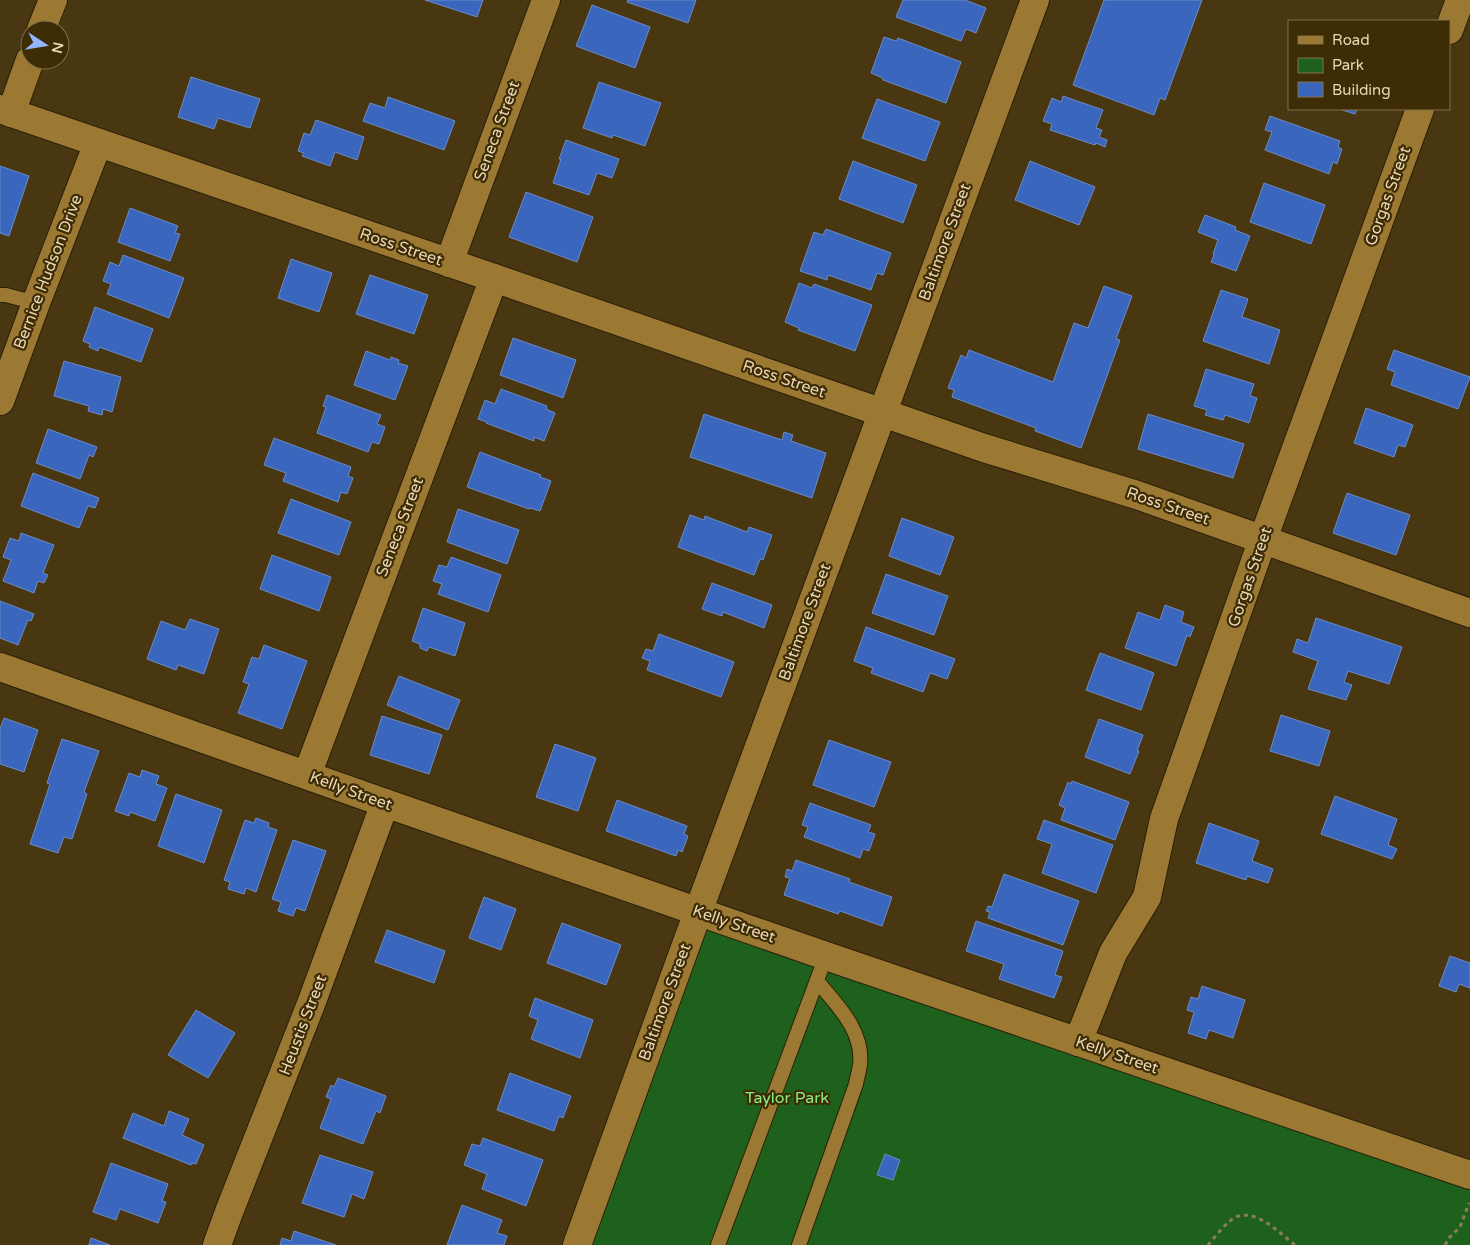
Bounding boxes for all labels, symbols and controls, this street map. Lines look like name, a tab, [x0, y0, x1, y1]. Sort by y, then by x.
north arrow	[20, 20, 70, 70]
legend	[1288, 20, 1450, 110]
text: Road	[1332, 31, 1370, 49]
text: N	[48, 40, 67, 55]
text: Park	[1332, 56, 1364, 74]
street label: Seneca Street	[470, 78, 524, 184]
text: Building	[1332, 81, 1391, 99]
street label: Gorgas Street	[1361, 144, 1415, 248]
street label: Baltimore Street	[914, 181, 976, 303]
street label: Bernice Hudson Drive	[9, 192, 87, 352]
street label: Ross Street	[357, 223, 445, 271]
street label: Ross Street	[740, 355, 828, 403]
street label: Seneca Street	[372, 474, 428, 580]
street label: Ross Street	[1124, 482, 1212, 530]
street label: Gorgas Street	[1224, 524, 1276, 630]
street label: Baltimore Street	[774, 561, 836, 683]
street label: Kelly Street	[307, 767, 395, 815]
street label: Kelly Street	[690, 901, 778, 947]
street label: Baltimore Street	[634, 941, 696, 1063]
street label: Heustis Street	[275, 972, 331, 1078]
street label: Kelly Street	[1073, 1032, 1161, 1078]
park label: Taylor Park	[745, 1088, 829, 1108]

